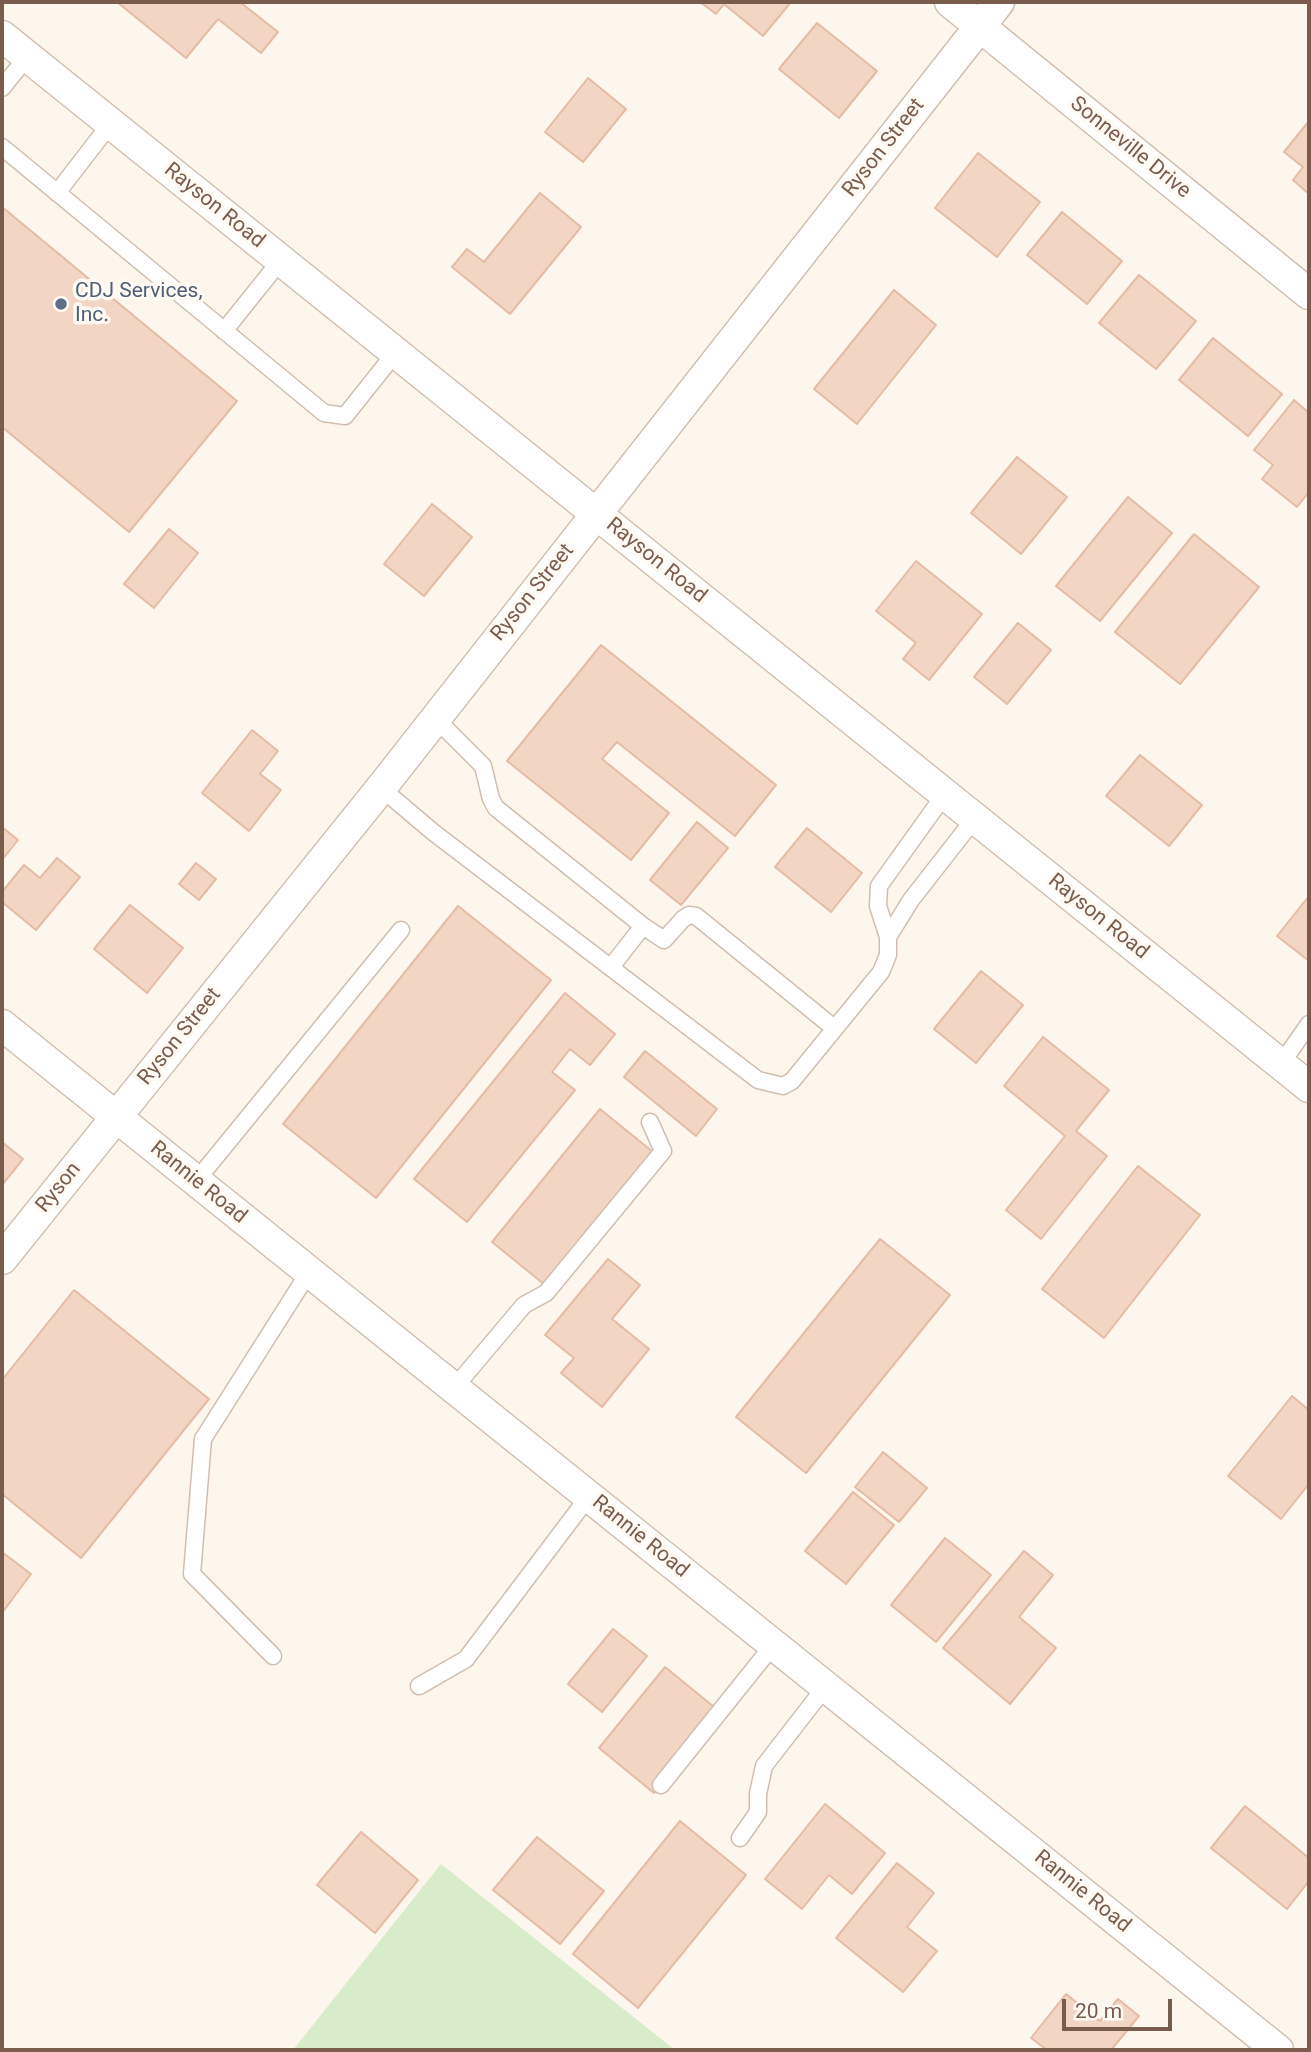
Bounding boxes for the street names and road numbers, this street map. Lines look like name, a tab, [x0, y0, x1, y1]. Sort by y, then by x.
street label: Sonneville Drive	[1065, 92, 1195, 204]
street label: Ryson Street	[838, 94, 930, 202]
street label: Rayson Road	[159, 158, 269, 254]
street label: Rayson Road	[601, 513, 711, 609]
street label: Ryson Street	[486, 539, 580, 647]
street label: Rayson Road	[1043, 869, 1153, 965]
street label: Ryson Street	[133, 983, 227, 1091]
street label: Rannie Road	[145, 1136, 251, 1230]
street label: Ryson	[31, 1158, 87, 1218]
street label: Rannie Road	[587, 1490, 693, 1584]
street label: Rannie Road	[1029, 1845, 1135, 1939]

